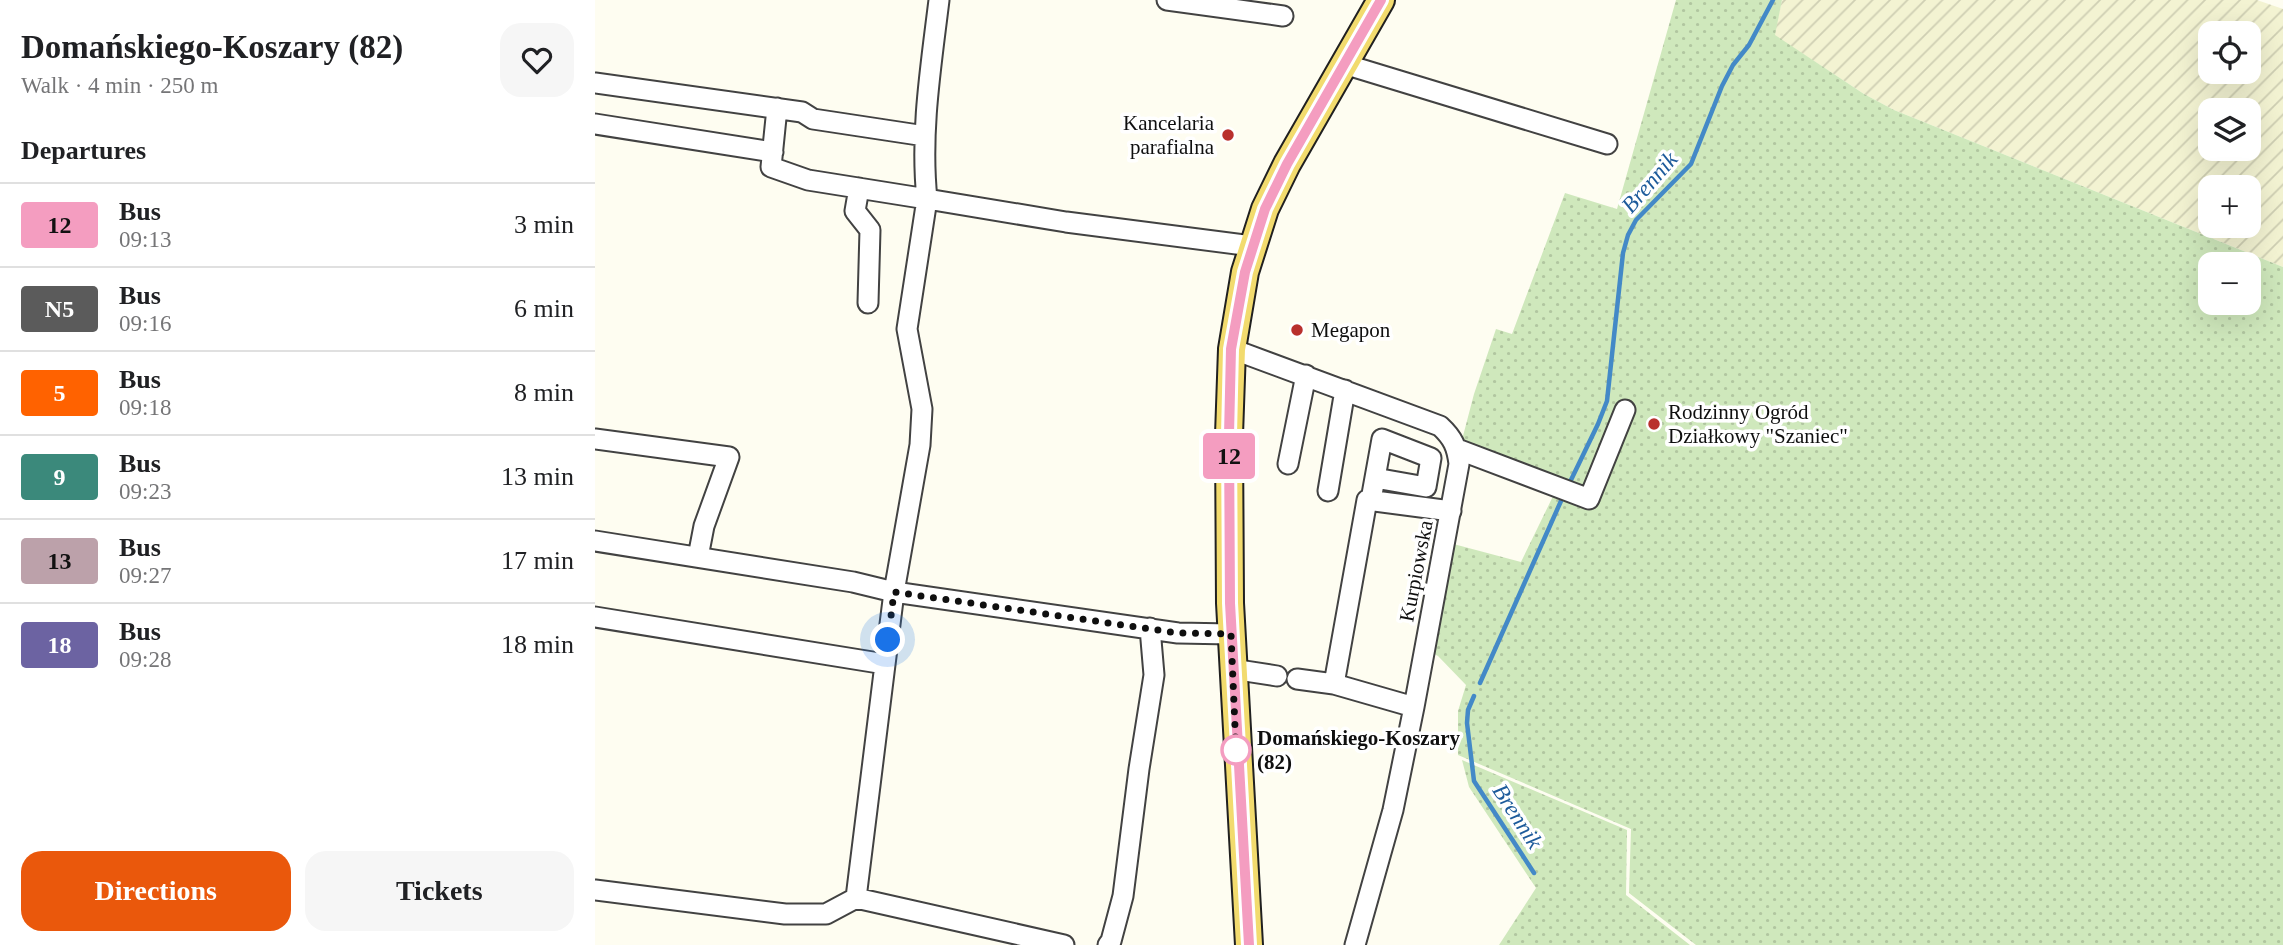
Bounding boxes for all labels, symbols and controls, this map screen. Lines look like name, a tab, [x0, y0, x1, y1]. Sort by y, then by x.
map controls	[2198, 21, 2261, 315]
button: locate	[2198, 21, 2261, 84]
button: heart	[500, 23, 574, 97]
text: Domańskiego-Koszary (82)	[21, 29, 403, 65]
text: Walk · 4 min · 250 m	[21, 73, 218, 98]
button: layers	[2198, 98, 2261, 161]
place label: Kancelaria parafialna	[1123, 111, 1215, 159]
marker: Kancelaria parafialna	[1220, 127, 1236, 143]
text: Departures	[21, 136, 146, 165]
water label: Brennik	[1616, 146, 1683, 218]
button: +	[2198, 175, 2261, 238]
text: Bus	[119, 197, 161, 226]
text: 3 min	[514, 210, 574, 239]
text: 12	[48, 212, 72, 238]
text: 09:13	[119, 227, 171, 252]
button: −	[2198, 252, 2261, 315]
text: Bus	[119, 281, 161, 310]
text: 6 min	[514, 294, 574, 323]
text: N5	[45, 296, 74, 322]
text: 09:16	[119, 311, 171, 336]
place label: Megapon	[1311, 318, 1391, 342]
marker: Megapon	[1289, 322, 1305, 338]
text: Bus	[119, 365, 161, 394]
text: 8 min	[514, 378, 574, 407]
text: 5	[54, 380, 66, 406]
text: 09:18	[119, 395, 171, 420]
place label: Rodzinny Ogród Działkowy "Szaniec"	[1668, 400, 1848, 448]
marker: Rodzinny Ogród Działkowy "Szaniec"	[1646, 416, 1662, 432]
line badge: 12	[1197, 433, 1261, 479]
text: 12	[1217, 443, 1241, 469]
text: Bus	[119, 449, 161, 478]
text: 13 min	[501, 462, 574, 491]
text: 9	[54, 464, 66, 490]
text: 09:23	[119, 479, 171, 504]
street label: Kurpiowska	[1394, 518, 1438, 624]
text: Bus	[119, 533, 161, 562]
text: 17 min	[501, 546, 574, 575]
text: 13	[48, 548, 72, 574]
text: 09:27	[119, 563, 171, 588]
text: Bus	[119, 617, 161, 646]
your location	[870, 622, 905, 657]
text: 18 min	[501, 630, 574, 659]
text: 18	[48, 632, 72, 658]
text: 09:28	[119, 647, 171, 672]
place label: Domańskiego-Koszary (82)	[1257, 726, 1460, 774]
marker: Domańskiego-Koszary (82)	[1221, 735, 1251, 765]
water label: Brennik	[1487, 779, 1548, 854]
button: Directions	[21, 851, 291, 931]
button: Tickets	[305, 851, 574, 931]

